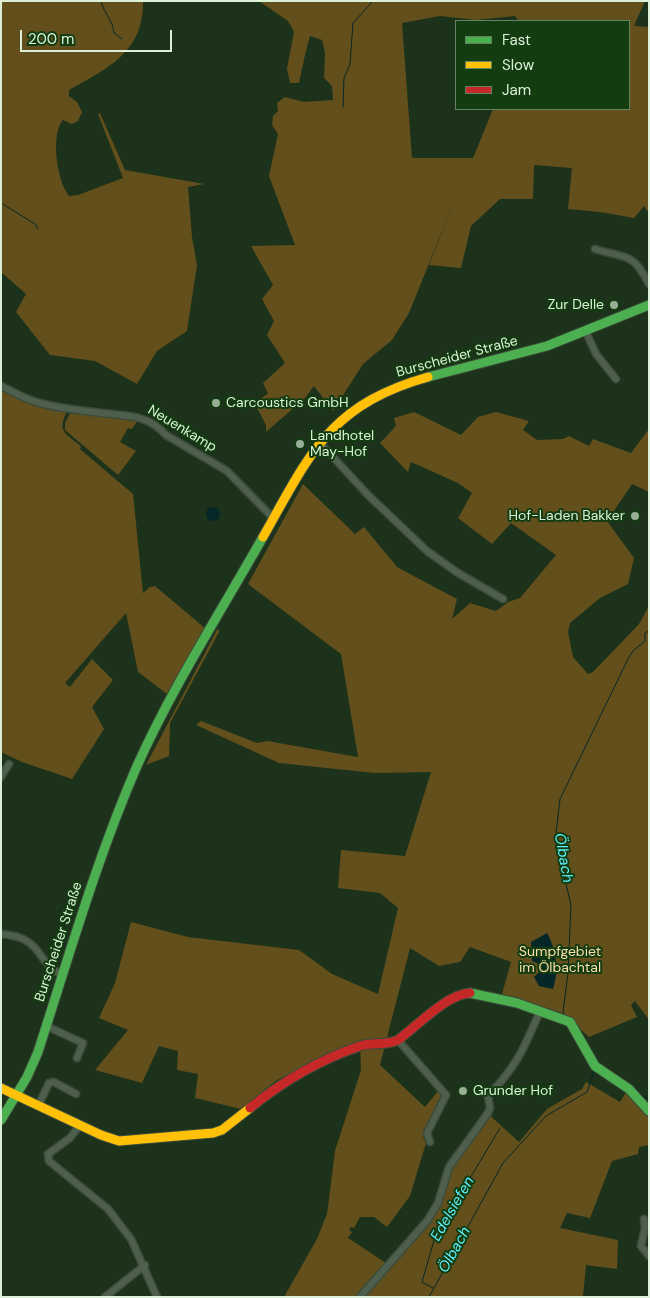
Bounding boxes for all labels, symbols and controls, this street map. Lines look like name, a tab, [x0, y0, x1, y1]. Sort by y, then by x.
scale bar	[22, 20, 175, 52]
legend	[455, 20, 630, 110]
text: 200 m	[28, 29, 74, 49]
text: Fast	[502, 30, 531, 50]
text: Slow	[502, 55, 534, 75]
text: Jam	[502, 80, 531, 100]
place label: Zur Delle	[548, 297, 604, 313]
marker: Zur Delle	[608, 299, 620, 311]
street label: Burscheider Straße	[394, 333, 520, 381]
place label: Carcoustics GmbH	[226, 395, 349, 411]
marker: Carcoustics GmbH	[210, 397, 222, 409]
street label: Neuenkamp	[144, 402, 220, 456]
place label: Landhotel May-Hof	[310, 428, 374, 461]
marker: Landhotel May-Hof	[294, 438, 306, 450]
place label: Hof-Laden Bakker	[509, 508, 625, 524]
marker: Hof-Laden Bakker	[629, 510, 641, 522]
water label: Ölbach	[550, 832, 576, 884]
street label: Burscheider Straße	[32, 880, 86, 1004]
park label: Sumpfgebiet im Ölbachtal	[519, 944, 601, 976]
place label: Grunder Hof	[473, 1083, 553, 1099]
marker: Grunder Hof	[457, 1085, 469, 1097]
water label: Edelsiefen	[427, 1174, 479, 1244]
water label: Ölbach	[435, 1224, 475, 1276]

